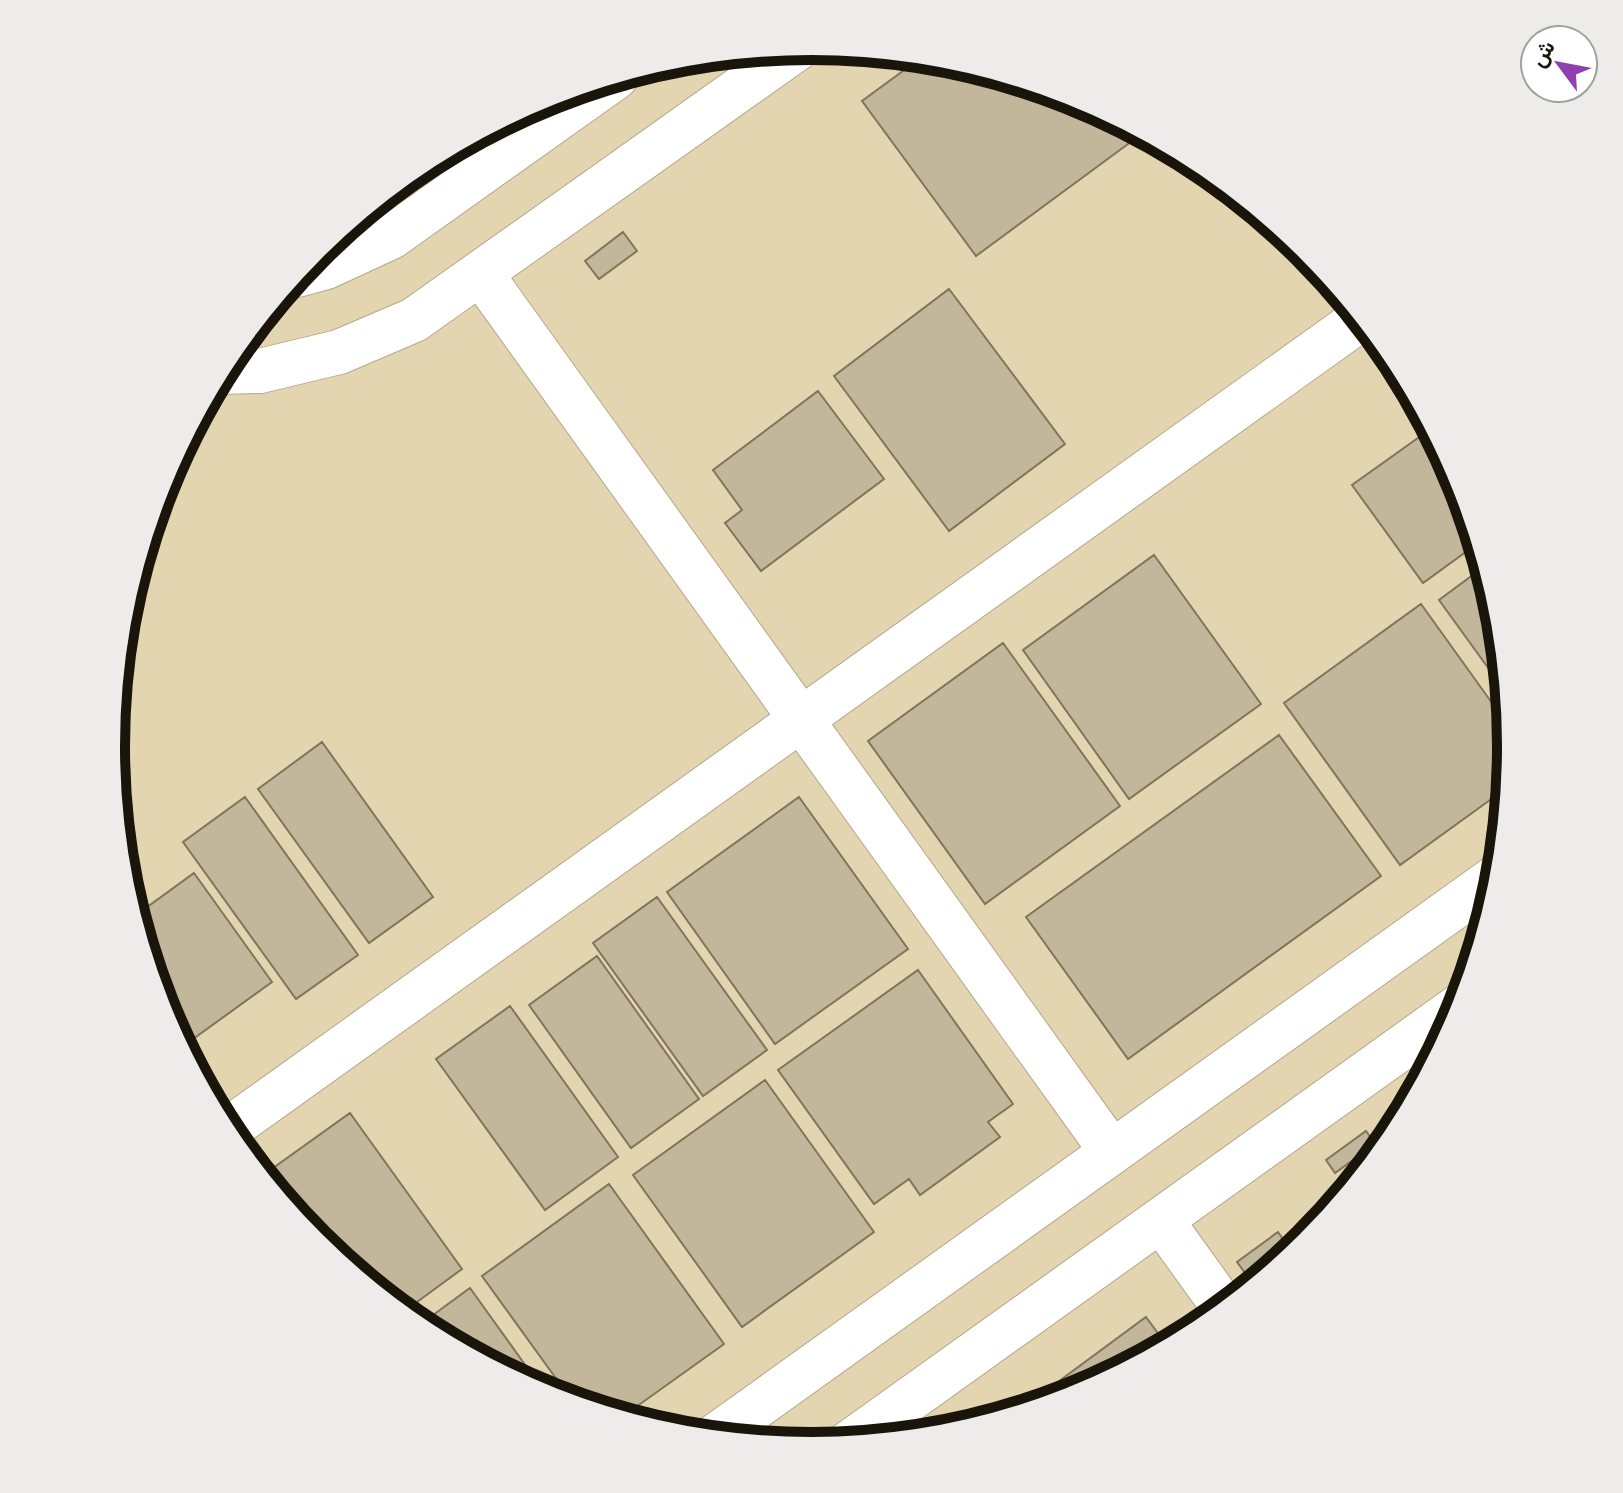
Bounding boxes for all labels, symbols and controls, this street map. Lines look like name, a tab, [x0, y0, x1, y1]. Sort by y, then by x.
north arrow	[1519, 24, 1599, 104]
text: ش	[1523, 35, 1562, 73]

